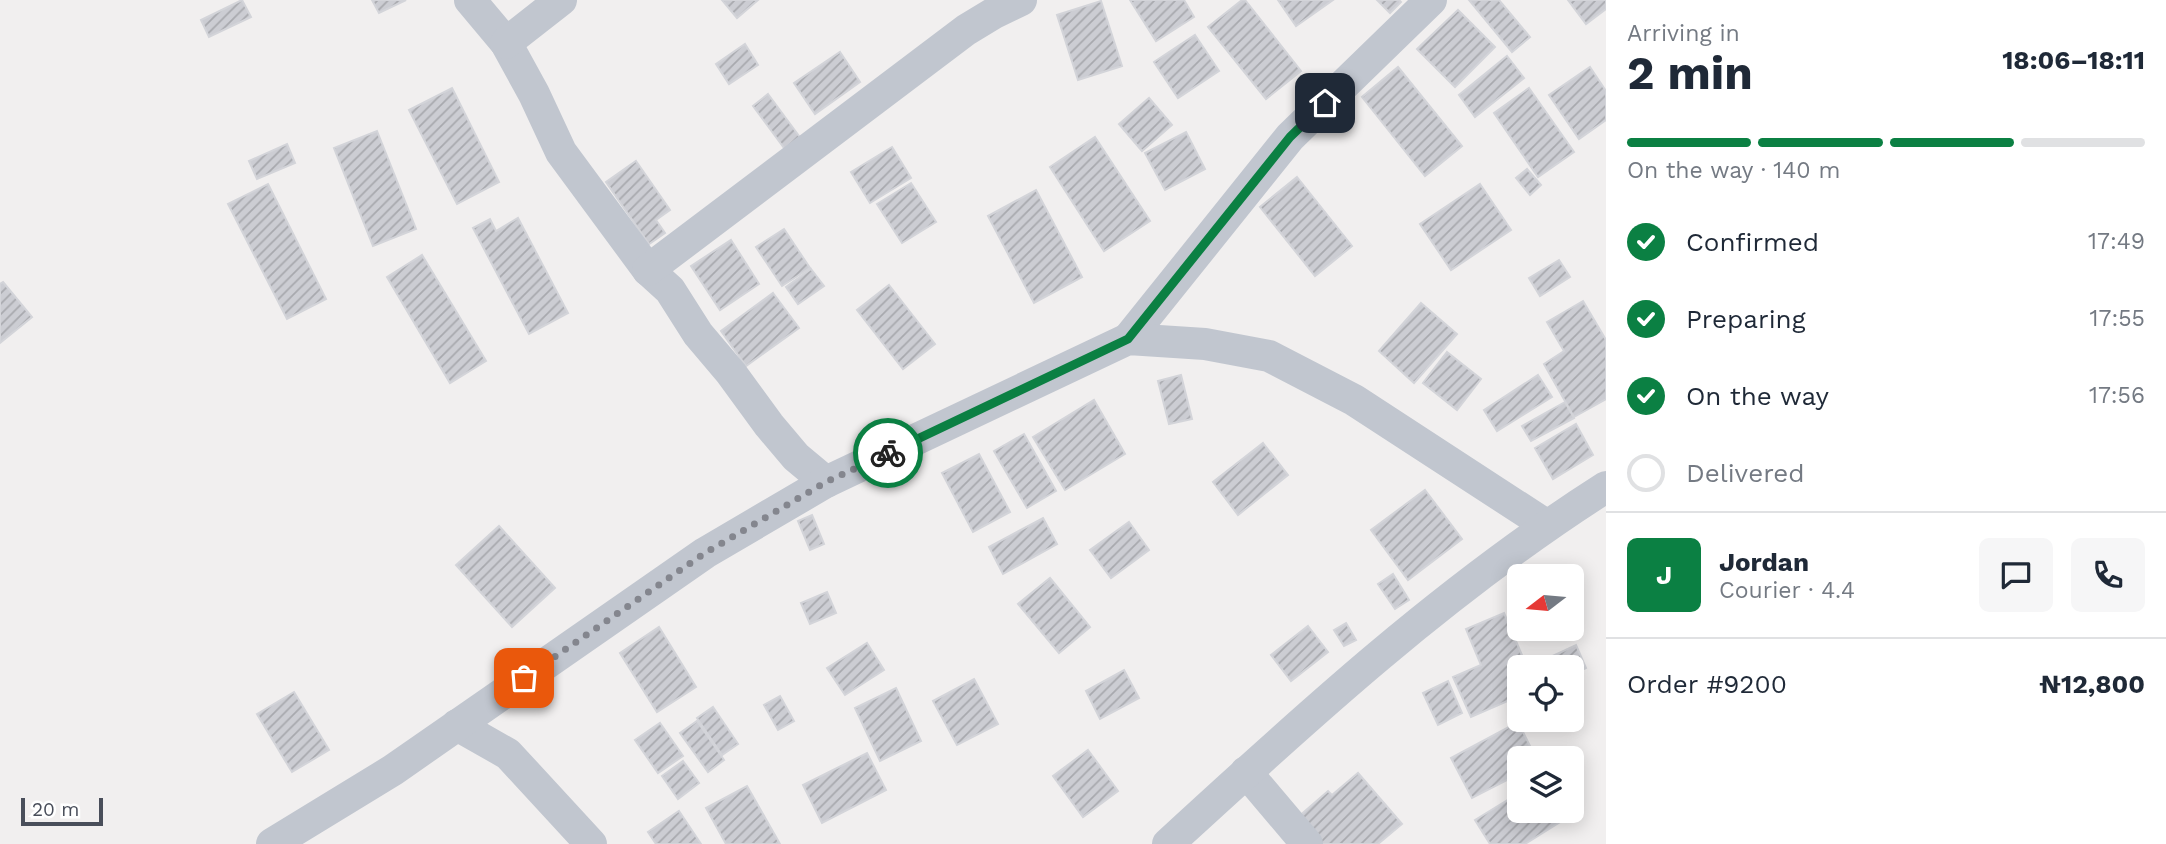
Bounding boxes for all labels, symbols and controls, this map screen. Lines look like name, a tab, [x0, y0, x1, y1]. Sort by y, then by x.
text: Arriving in	[1627, 20, 1740, 47]
text: 18:06–18:11	[2002, 45, 2145, 75]
text: 2 min	[1627, 46, 1753, 100]
pin	[1295, 73, 1355, 133]
icon: home	[1306, 84, 1344, 122]
text: On the way · 140 m	[1627, 157, 1840, 184]
icon: check	[1627, 223, 1665, 261]
text: Confirmed	[1686, 227, 1819, 257]
text: 17:49	[2088, 228, 2145, 255]
icon: check	[1627, 300, 1665, 338]
text: Preparing	[1686, 304, 1806, 334]
text: 17:55	[2090, 305, 2145, 332]
icon: check	[1627, 377, 1665, 415]
text: On the way	[1686, 381, 1829, 411]
text: 17:56	[2089, 382, 2145, 409]
courier	[853, 418, 923, 488]
icon: bike	[869, 434, 907, 472]
text: Delivered	[1686, 458, 1805, 488]
button: chat	[1979, 538, 2053, 612]
button: phone	[2071, 538, 2145, 612]
text: Jordan	[1719, 547, 1809, 577]
text: J	[1656, 560, 1672, 590]
north arrow	[1507, 564, 1584, 640]
map controls	[1507, 564, 1584, 823]
text: Courier · 4.4	[1719, 577, 1855, 604]
pin	[494, 648, 554, 708]
button: locate	[1507, 655, 1584, 732]
icon: bag	[505, 659, 543, 697]
text: Order #9200	[1627, 669, 1787, 699]
text: ₦12,800	[2040, 669, 2145, 699]
button: layers	[1507, 746, 1584, 823]
scale bar	[21, 795, 103, 827]
text: 20 m	[32, 798, 79, 821]

